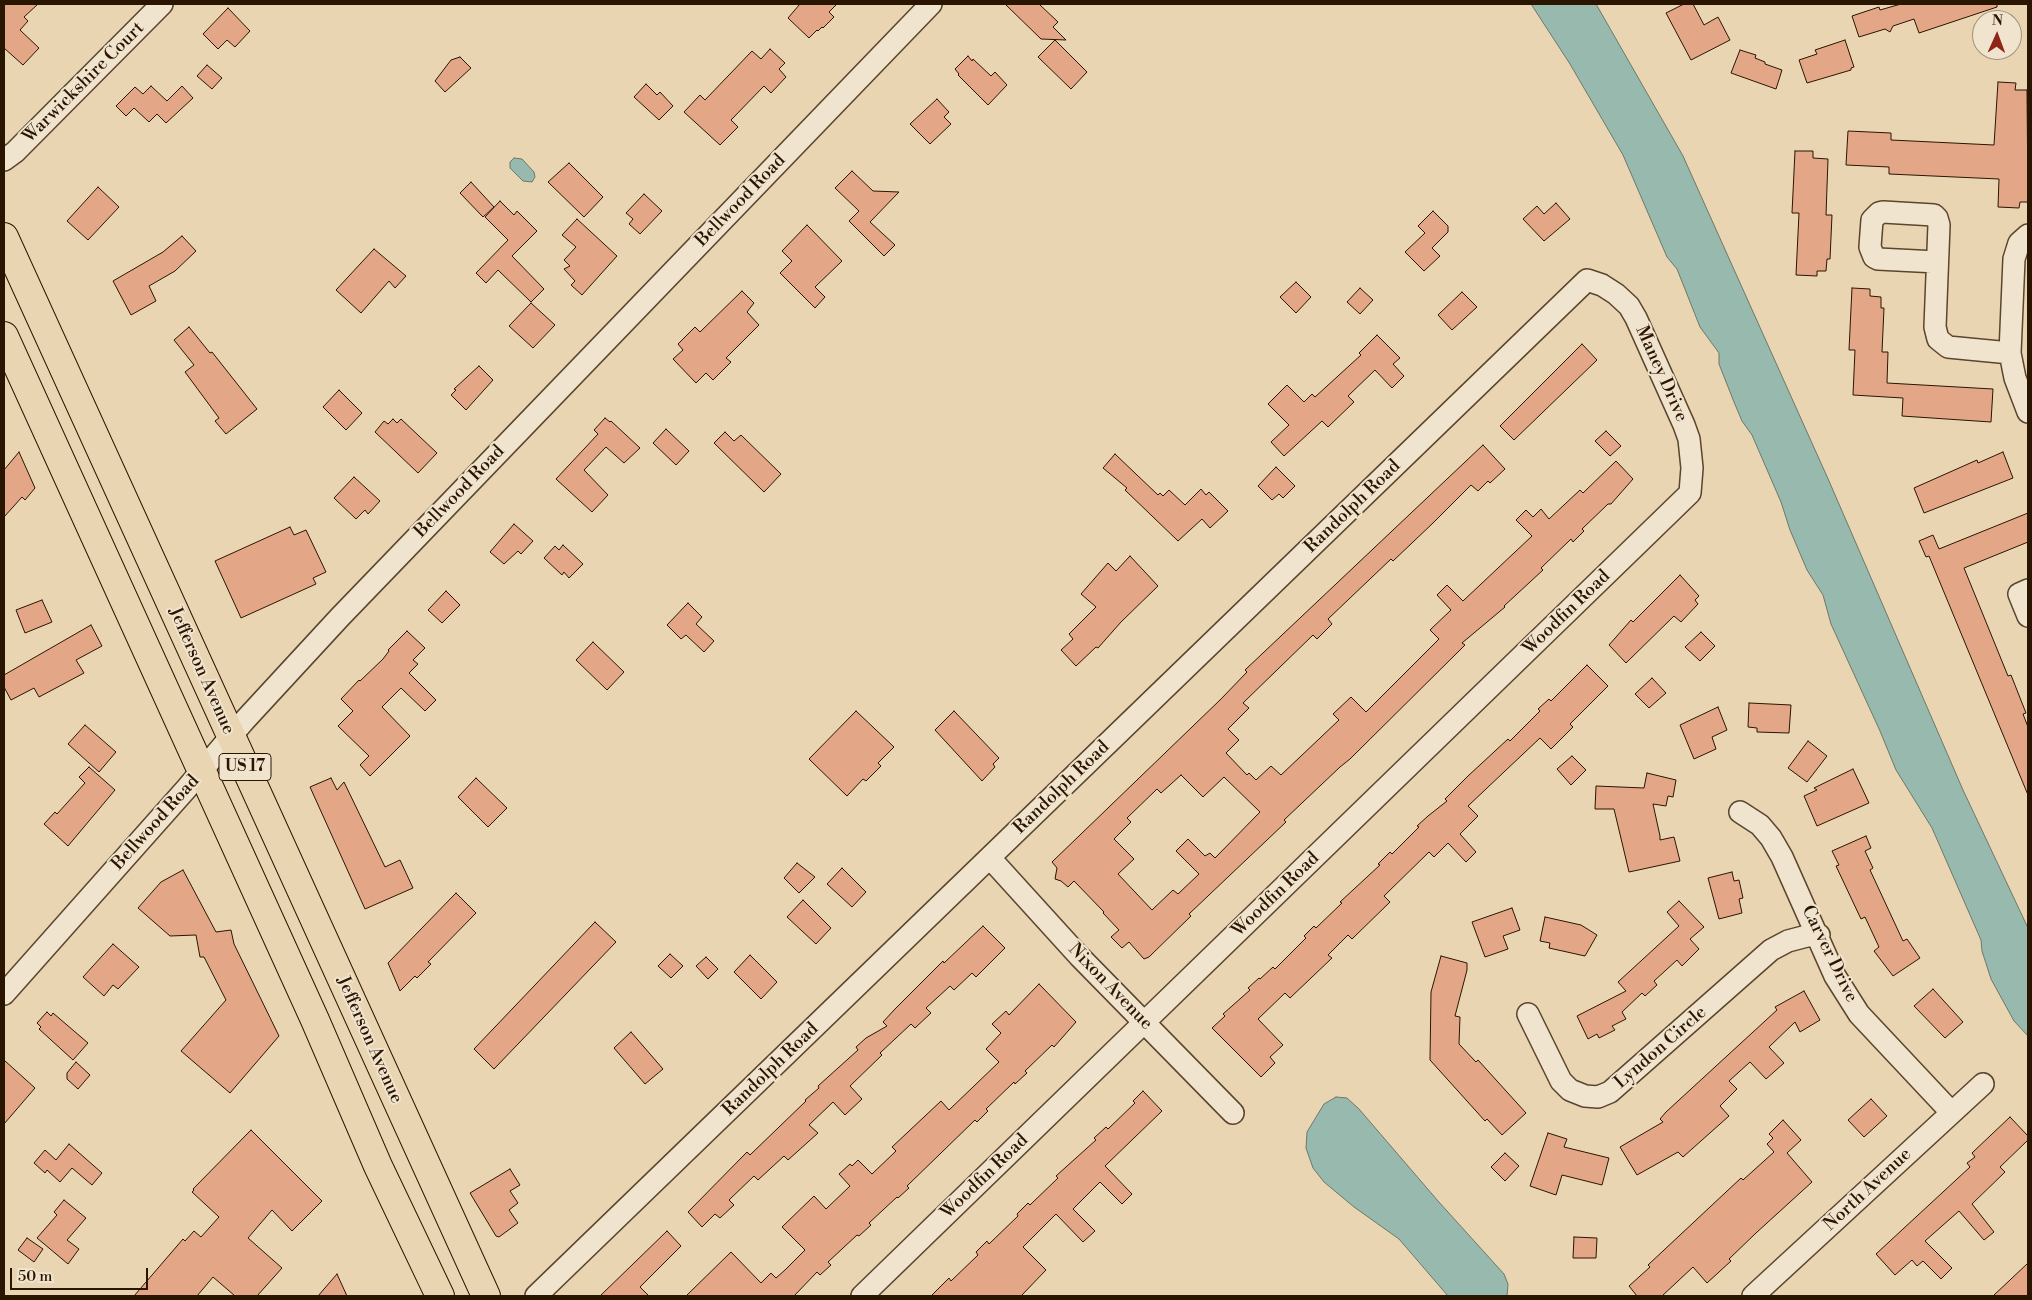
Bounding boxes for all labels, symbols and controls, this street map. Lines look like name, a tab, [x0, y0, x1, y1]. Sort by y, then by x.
north arrow	[1972, 10, 2022, 60]
text: N	[1992, 12, 2003, 30]
street label: Warwickshire Court	[19, 18, 149, 148]
street label: Bellwood Road	[691, 150, 791, 252]
street label: Maney Drive	[1630, 323, 1692, 425]
street label: Bellwood Road	[410, 441, 510, 543]
street label: Randolph Road	[1301, 456, 1405, 558]
street label: Woodfin Road	[1519, 566, 1615, 660]
street label: Jefferson Avenue	[163, 604, 239, 738]
street label: Randolph Road	[1010, 737, 1114, 839]
road number: US 17	[219, 754, 271, 780]
street label: Bellwood Road	[108, 771, 204, 875]
street label: Woodfin Road	[1228, 848, 1324, 942]
street label: Carver Drive	[1796, 902, 1862, 1006]
street label: Nixon Avenue	[1063, 939, 1157, 1035]
street label: Jefferson Avenue	[331, 973, 407, 1107]
street label: Lyndon Circle	[1611, 1002, 1711, 1094]
street label: Randolph Road	[719, 1019, 823, 1121]
street label: Woodfin Road	[937, 1130, 1033, 1224]
street label: North Avenue	[1820, 1144, 1916, 1236]
scale bar	[12, 1258, 150, 1290]
text: 50 m	[18, 1267, 52, 1286]

